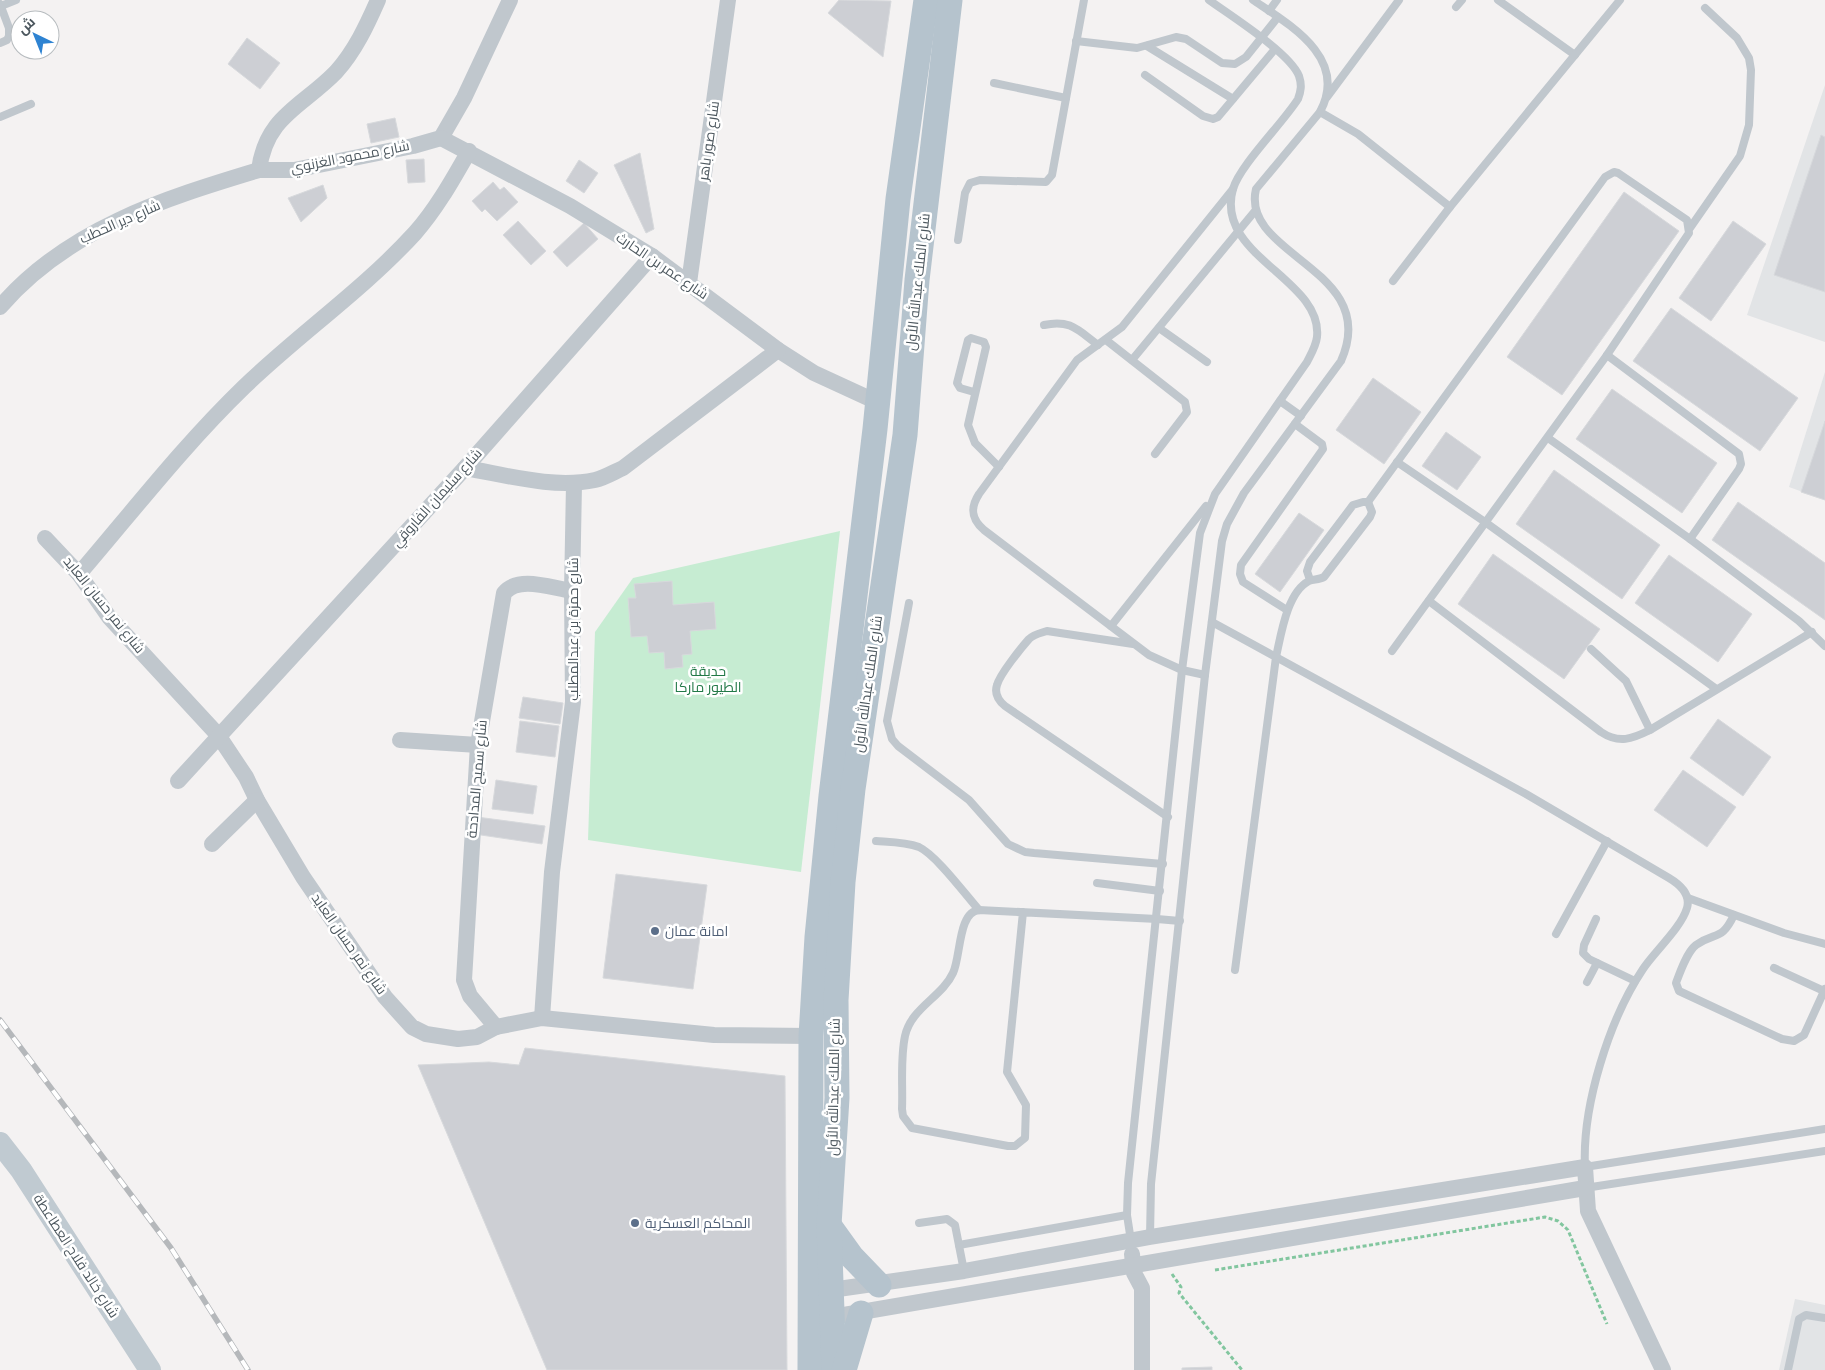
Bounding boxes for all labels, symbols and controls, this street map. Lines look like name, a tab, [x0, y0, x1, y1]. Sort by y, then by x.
north arrow	[10, 10, 60, 60]
text: ش	[14, 13, 39, 38]
street label: شارع صور باهر	[695, 100, 723, 183]
street label: شارع محمود الغزنوي	[289, 137, 411, 180]
street label: شارع دير الحطب	[77, 197, 163, 247]
street label: شارع الملك عبدالله الأول	[901, 212, 934, 352]
street label: شارع عمر بن الحارث	[613, 229, 711, 303]
street label: شارع سليمان الفاروقي	[388, 445, 488, 553]
street label: شارع نمر حسان العايد	[60, 553, 148, 657]
street label: شارع حمزة بن عبدالمطلب	[565, 557, 582, 701]
street label: شارع الملك عبدالله الأول	[849, 614, 886, 754]
park label: حديقة الطيور ماركا	[675, 663, 742, 696]
street label: شارع سميح المدادحة	[463, 719, 491, 839]
street label: شارع نمر حسان العايد	[308, 890, 390, 998]
place label: امانة عمان	[665, 923, 728, 940]
marker: امانة عمان	[649, 925, 661, 937]
street label: شارع الملك عبدالله الأول	[823, 1018, 844, 1156]
street label: شارع خالد فلاح العطاعطة	[30, 1191, 122, 1321]
place label: المحاكم العسكرية	[645, 1215, 751, 1233]
marker: المحاكم العسكرية	[629, 1217, 641, 1229]

